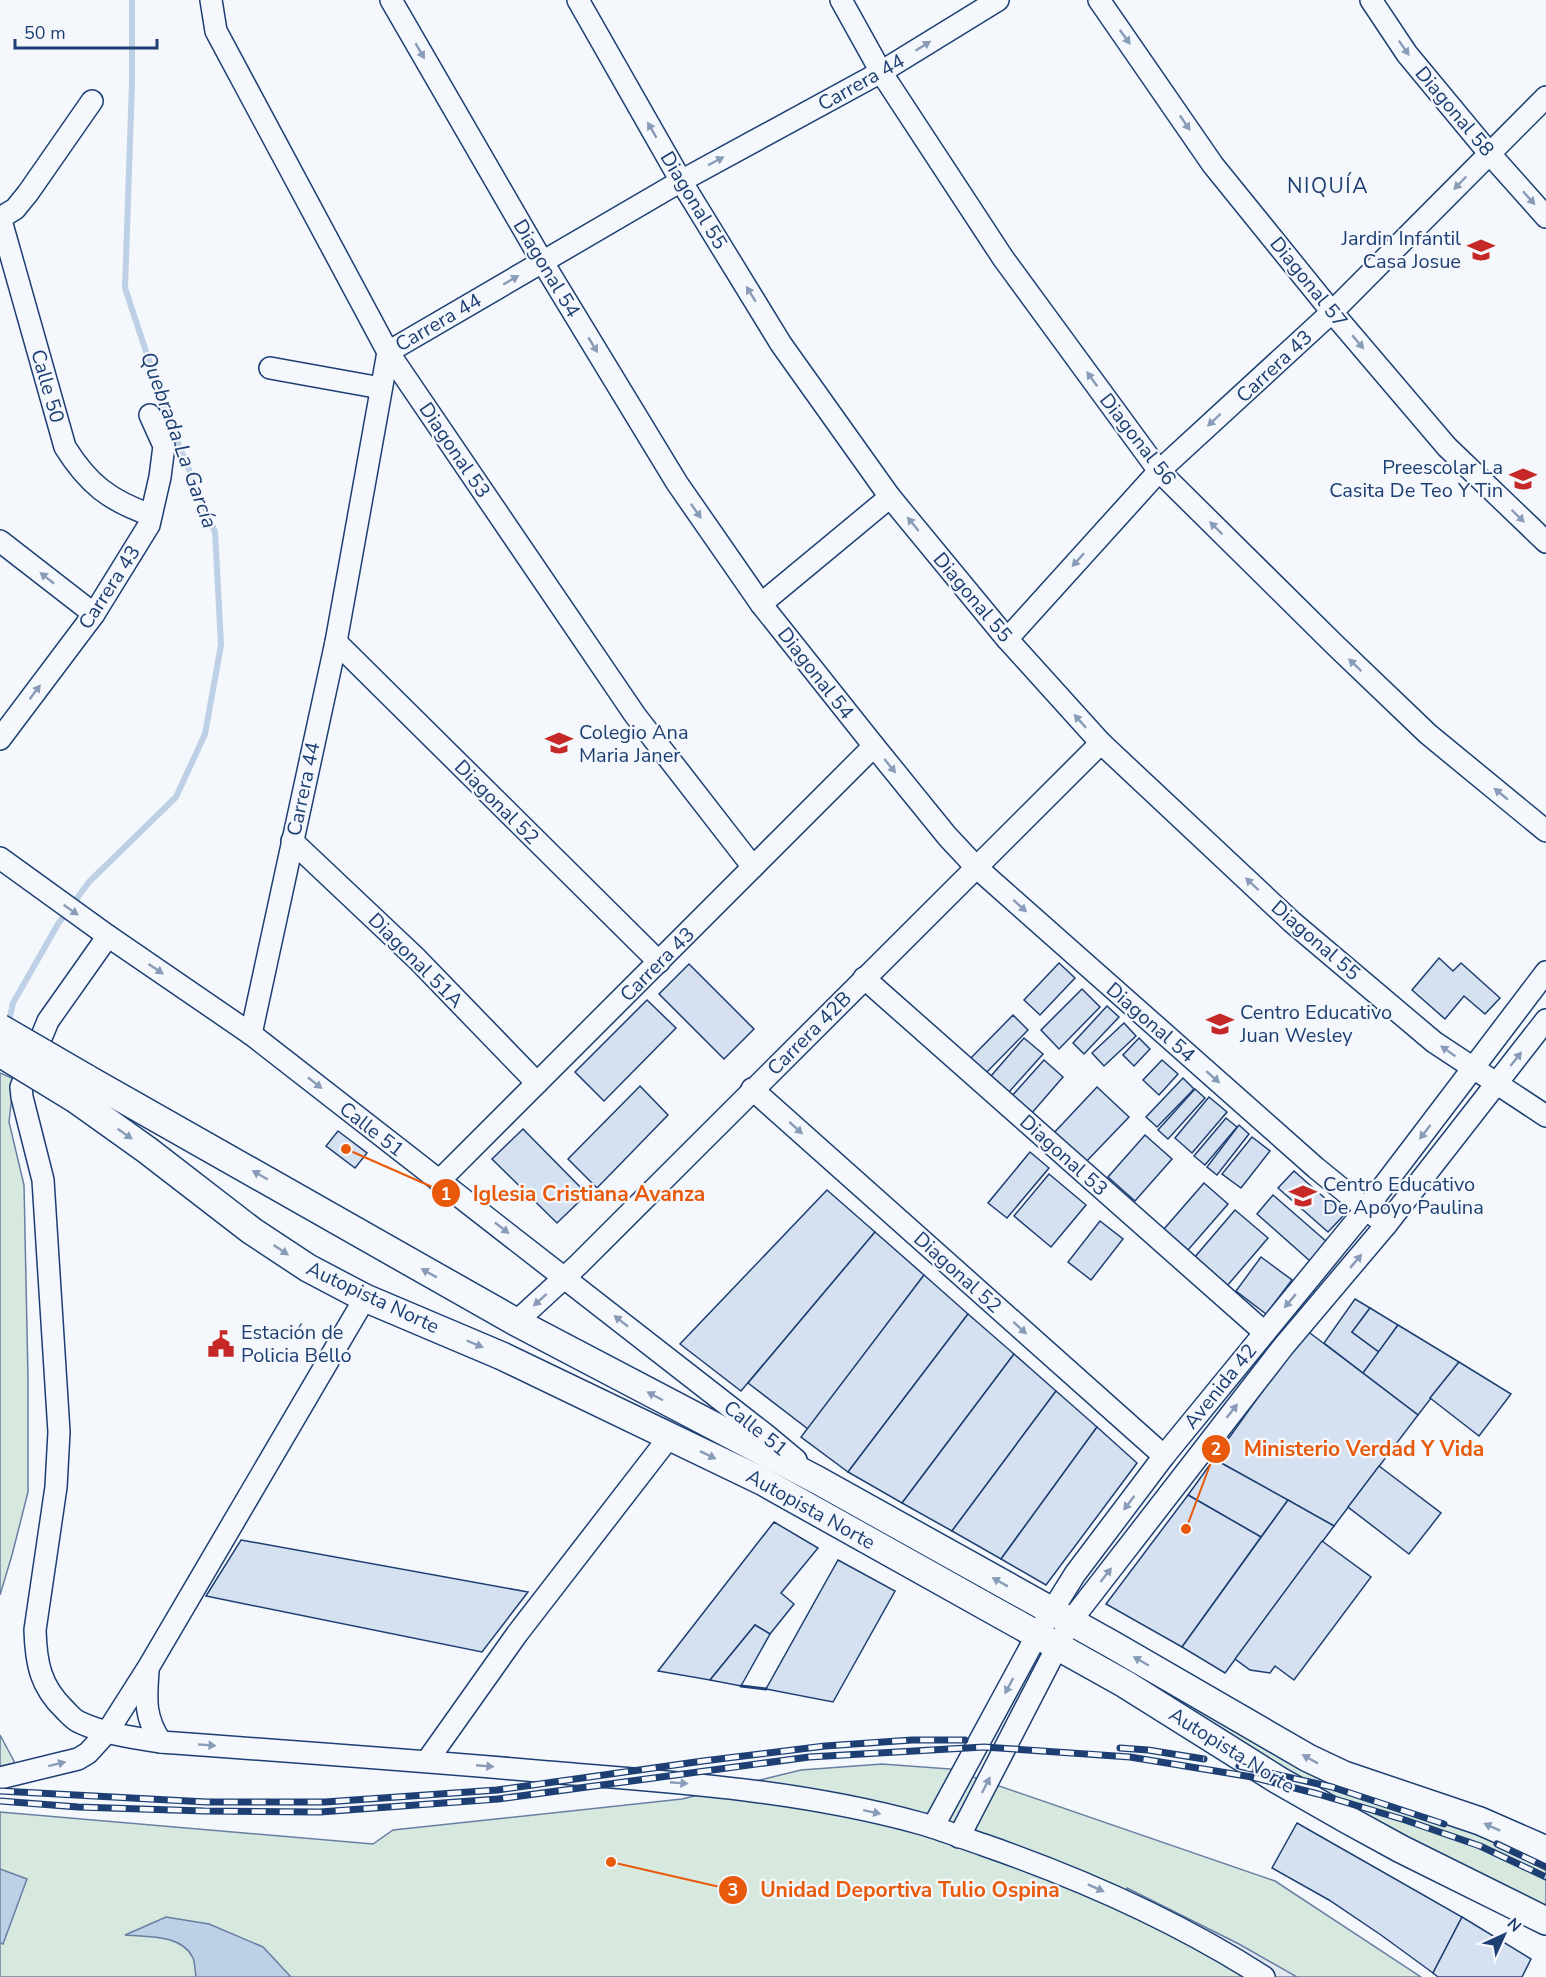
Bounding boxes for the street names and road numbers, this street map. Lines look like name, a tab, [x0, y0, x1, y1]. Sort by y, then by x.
street label: Carrera 44	[813, 48, 909, 117]
street label: Diagonal 58	[1409, 61, 1500, 162]
street label: Diagonal 55	[654, 146, 733, 254]
street label: Diagonal 54	[507, 214, 586, 322]
street label: Diagonal 57	[1264, 231, 1354, 334]
street label: Carrera 44	[390, 287, 486, 358]
street label: Carrera 43	[1230, 324, 1318, 409]
street label: Calle 50	[24, 346, 71, 426]
street label: Diagonal 56	[1093, 388, 1182, 491]
street label: Diagonal 53	[413, 397, 497, 503]
street label: Carrera 43	[72, 540, 147, 635]
street label: Diagonal 55	[927, 547, 1018, 648]
street label: Diagonal 54	[771, 622, 860, 725]
street label: Carrera 44	[280, 740, 327, 839]
street label: Diagonal 52	[448, 754, 545, 851]
street label: Diagonal 55	[1265, 894, 1366, 987]
street label: Diagonal 51A	[362, 907, 470, 1014]
street label: Carrera 43	[614, 921, 701, 1008]
street label: Diagonal 54	[1100, 976, 1201, 1069]
street label: Carrera 42B	[761, 985, 857, 1081]
street label: Calle 51	[334, 1096, 410, 1163]
street label: Diagonal 53	[1014, 1109, 1114, 1202]
street label: Diagonal 52	[908, 1226, 1008, 1319]
street label: Autopista Norte	[302, 1255, 444, 1340]
street label: Avenida 42	[1178, 1338, 1263, 1435]
street label: Calle 51	[718, 1394, 793, 1463]
street label: Autopista Norte	[741, 1463, 880, 1556]
street label: Autopista Norte	[1164, 1701, 1300, 1800]

